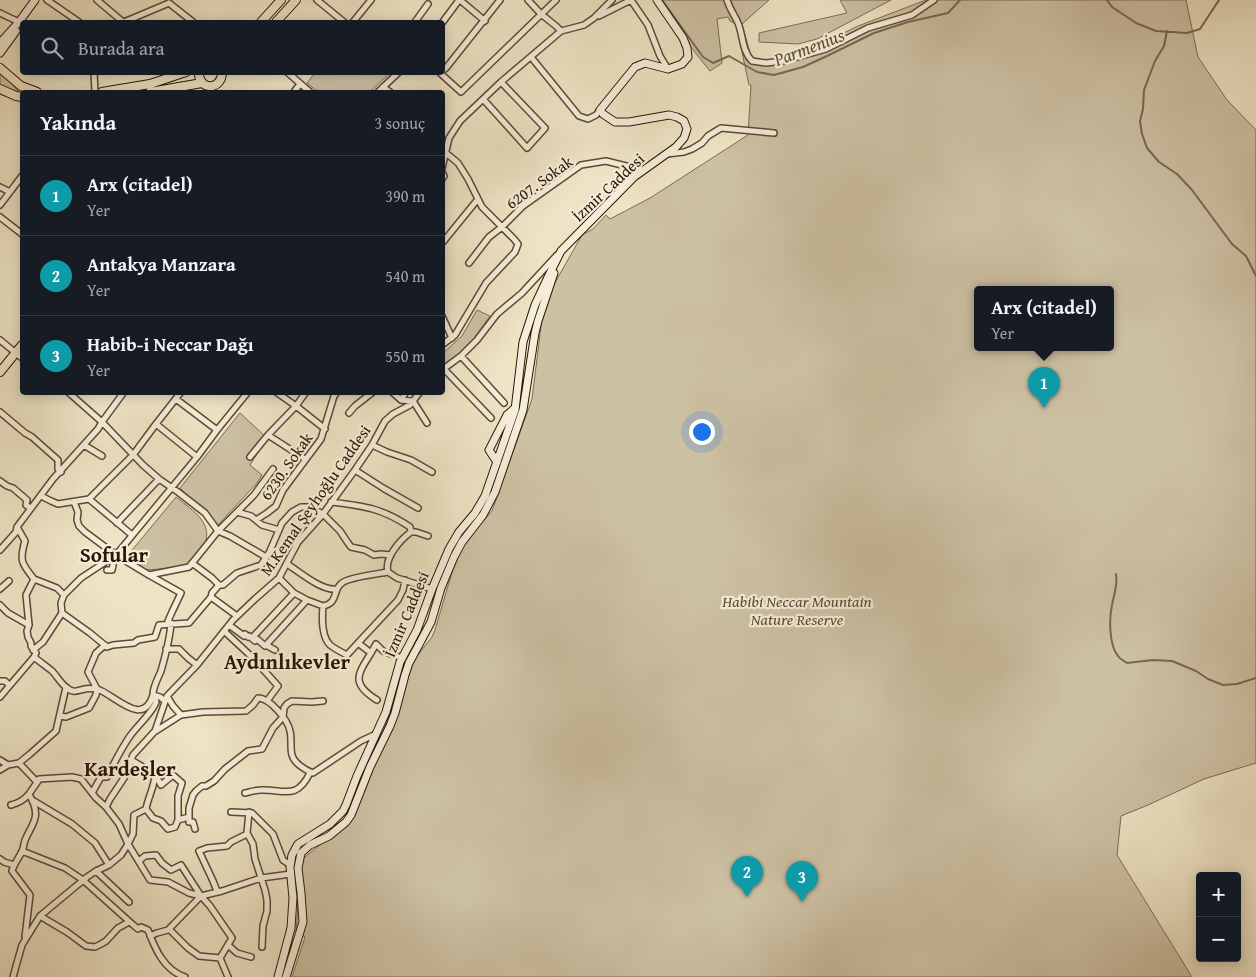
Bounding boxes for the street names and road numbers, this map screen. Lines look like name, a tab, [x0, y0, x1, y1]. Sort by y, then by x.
street label: İzmir Caddesi	[566, 147, 650, 227]
street label: 6207. Sokak	[500, 149, 578, 215]
street label: M.Kemal Şeyhoğlu Caddesi	[254, 419, 377, 580]
street label: 6230. Sokak	[254, 426, 319, 505]
street label: İzmir Caddesi	[377, 567, 435, 661]

